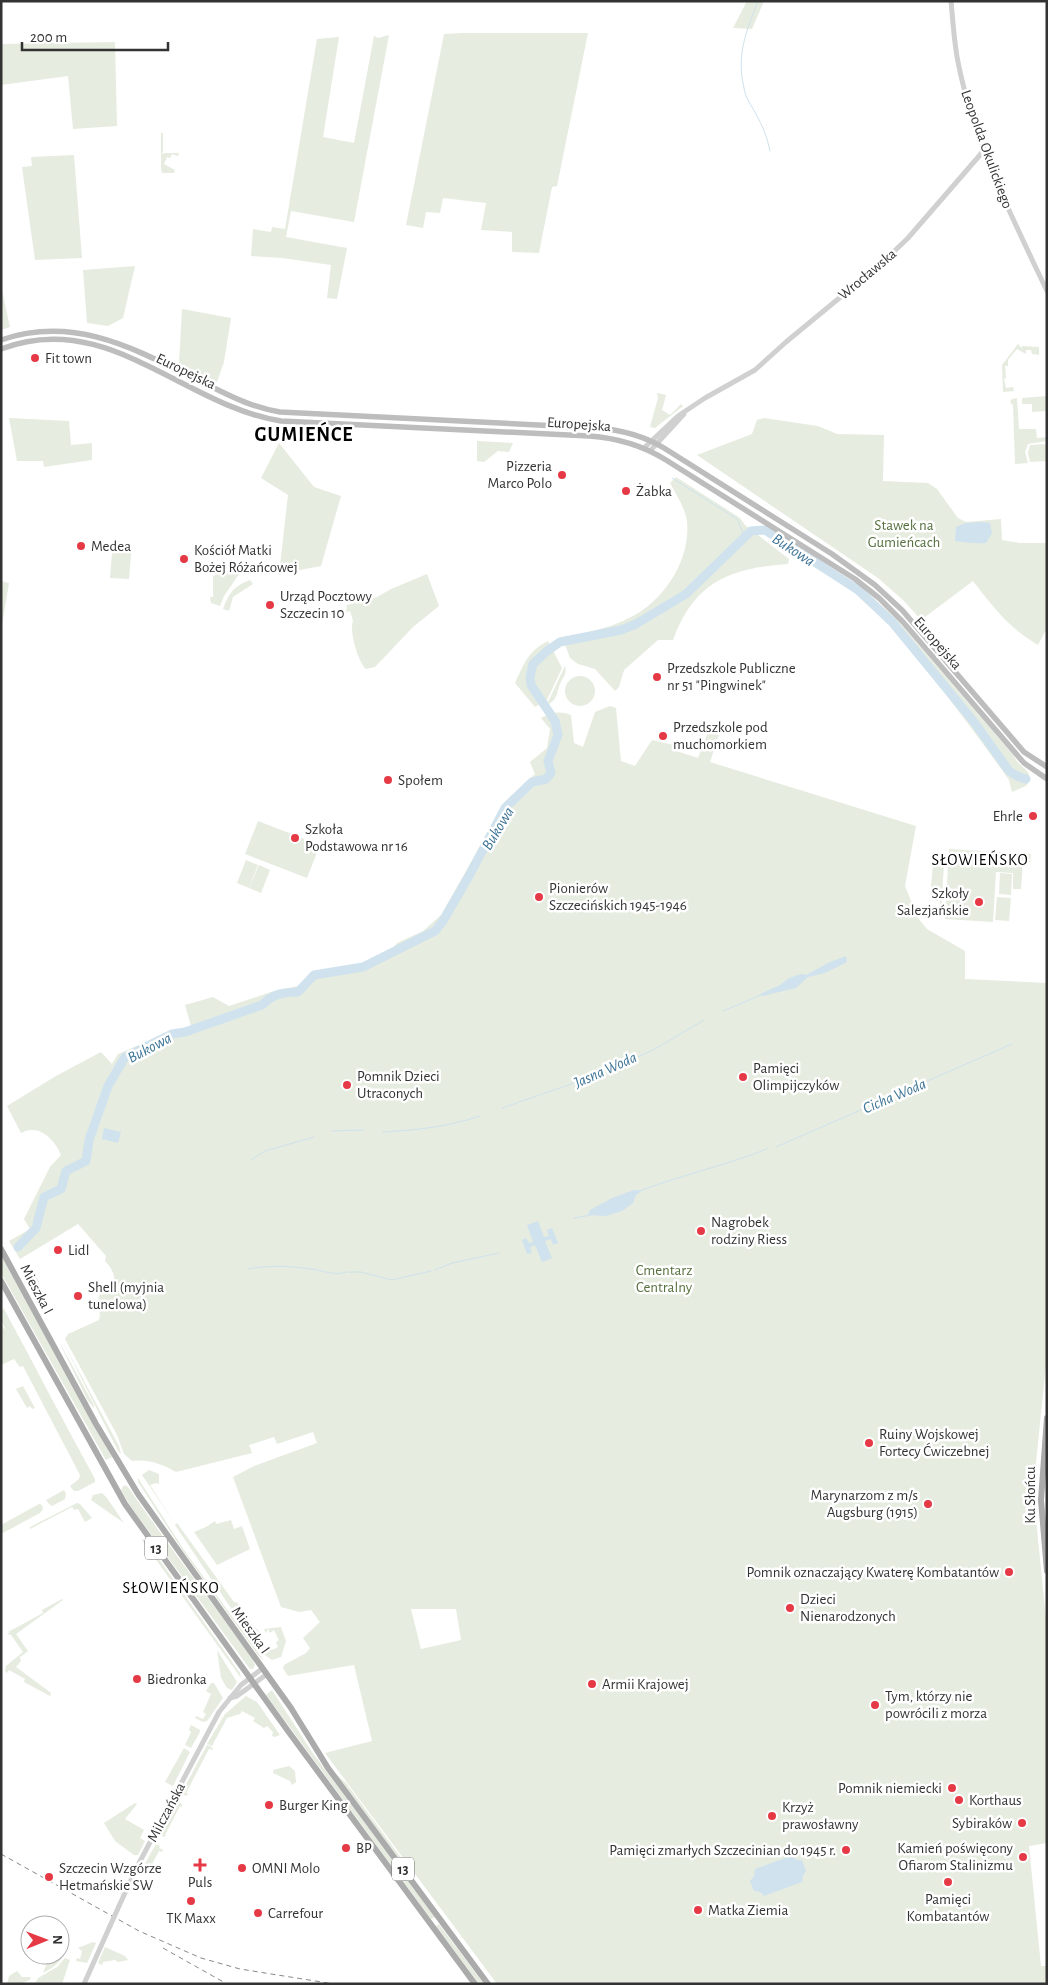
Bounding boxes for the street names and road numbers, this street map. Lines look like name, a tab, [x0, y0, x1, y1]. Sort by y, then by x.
street label: Leopolda Okulickiego	[958, 88, 1015, 211]
street label: Wrocławska	[836, 246, 899, 303]
street label: Europejska	[154, 351, 218, 392]
street label: Europejska	[546, 415, 612, 434]
street label: Europejska	[911, 614, 964, 673]
street label: Mieszka I	[17, 1262, 56, 1317]
street label: Ku Słońcu	[1023, 1466, 1038, 1524]
road number: 13	[145, 1536, 167, 1560]
street label: Mieszka I	[229, 1604, 273, 1657]
street label: Milczańska	[145, 1780, 188, 1844]
road number: 13	[392, 1858, 414, 1880]

